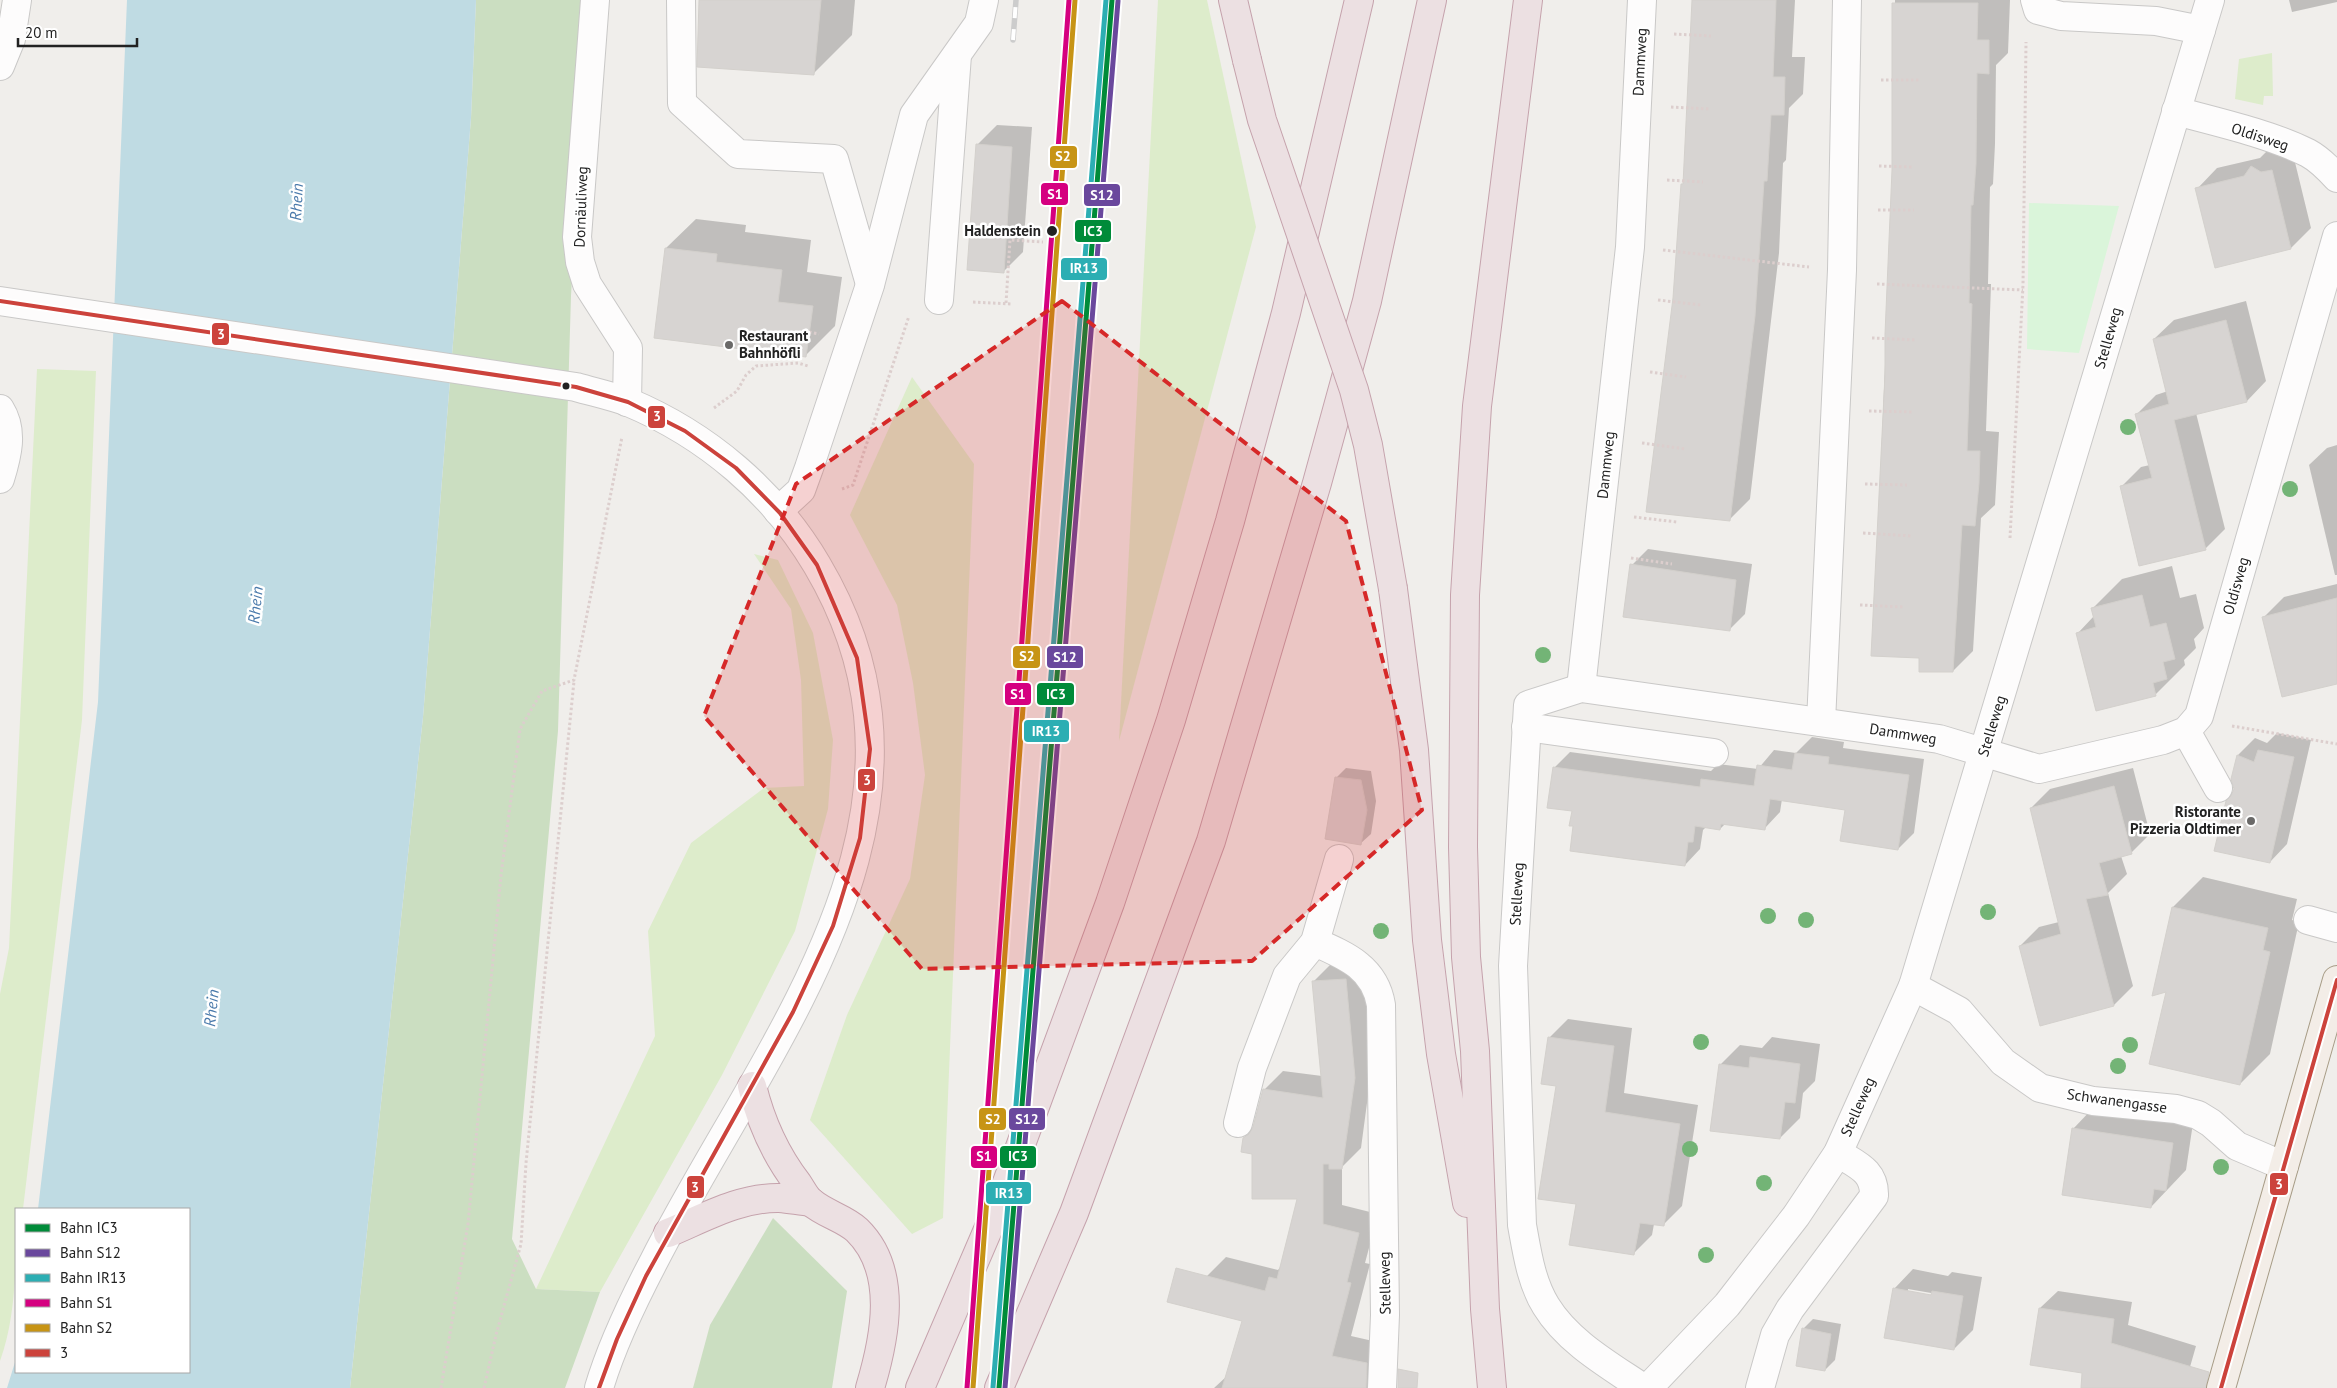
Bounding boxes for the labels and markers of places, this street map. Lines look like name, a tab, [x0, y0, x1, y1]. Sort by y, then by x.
place label: Haldenstein	[964, 221, 1041, 240]
marker: Haldenstein	[1045, 224, 1059, 238]
place label: Restaurant Bahnhöfli	[739, 326, 809, 362]
marker: Restaurant Bahnhöfli	[723, 339, 735, 351]
unlabelled marker	[561, 381, 571, 391]
place label: Ristorante Pizzeria Oldtimer	[2130, 802, 2242, 838]
marker: Ristorante Pizzeria Oldtimer	[2245, 815, 2257, 827]

